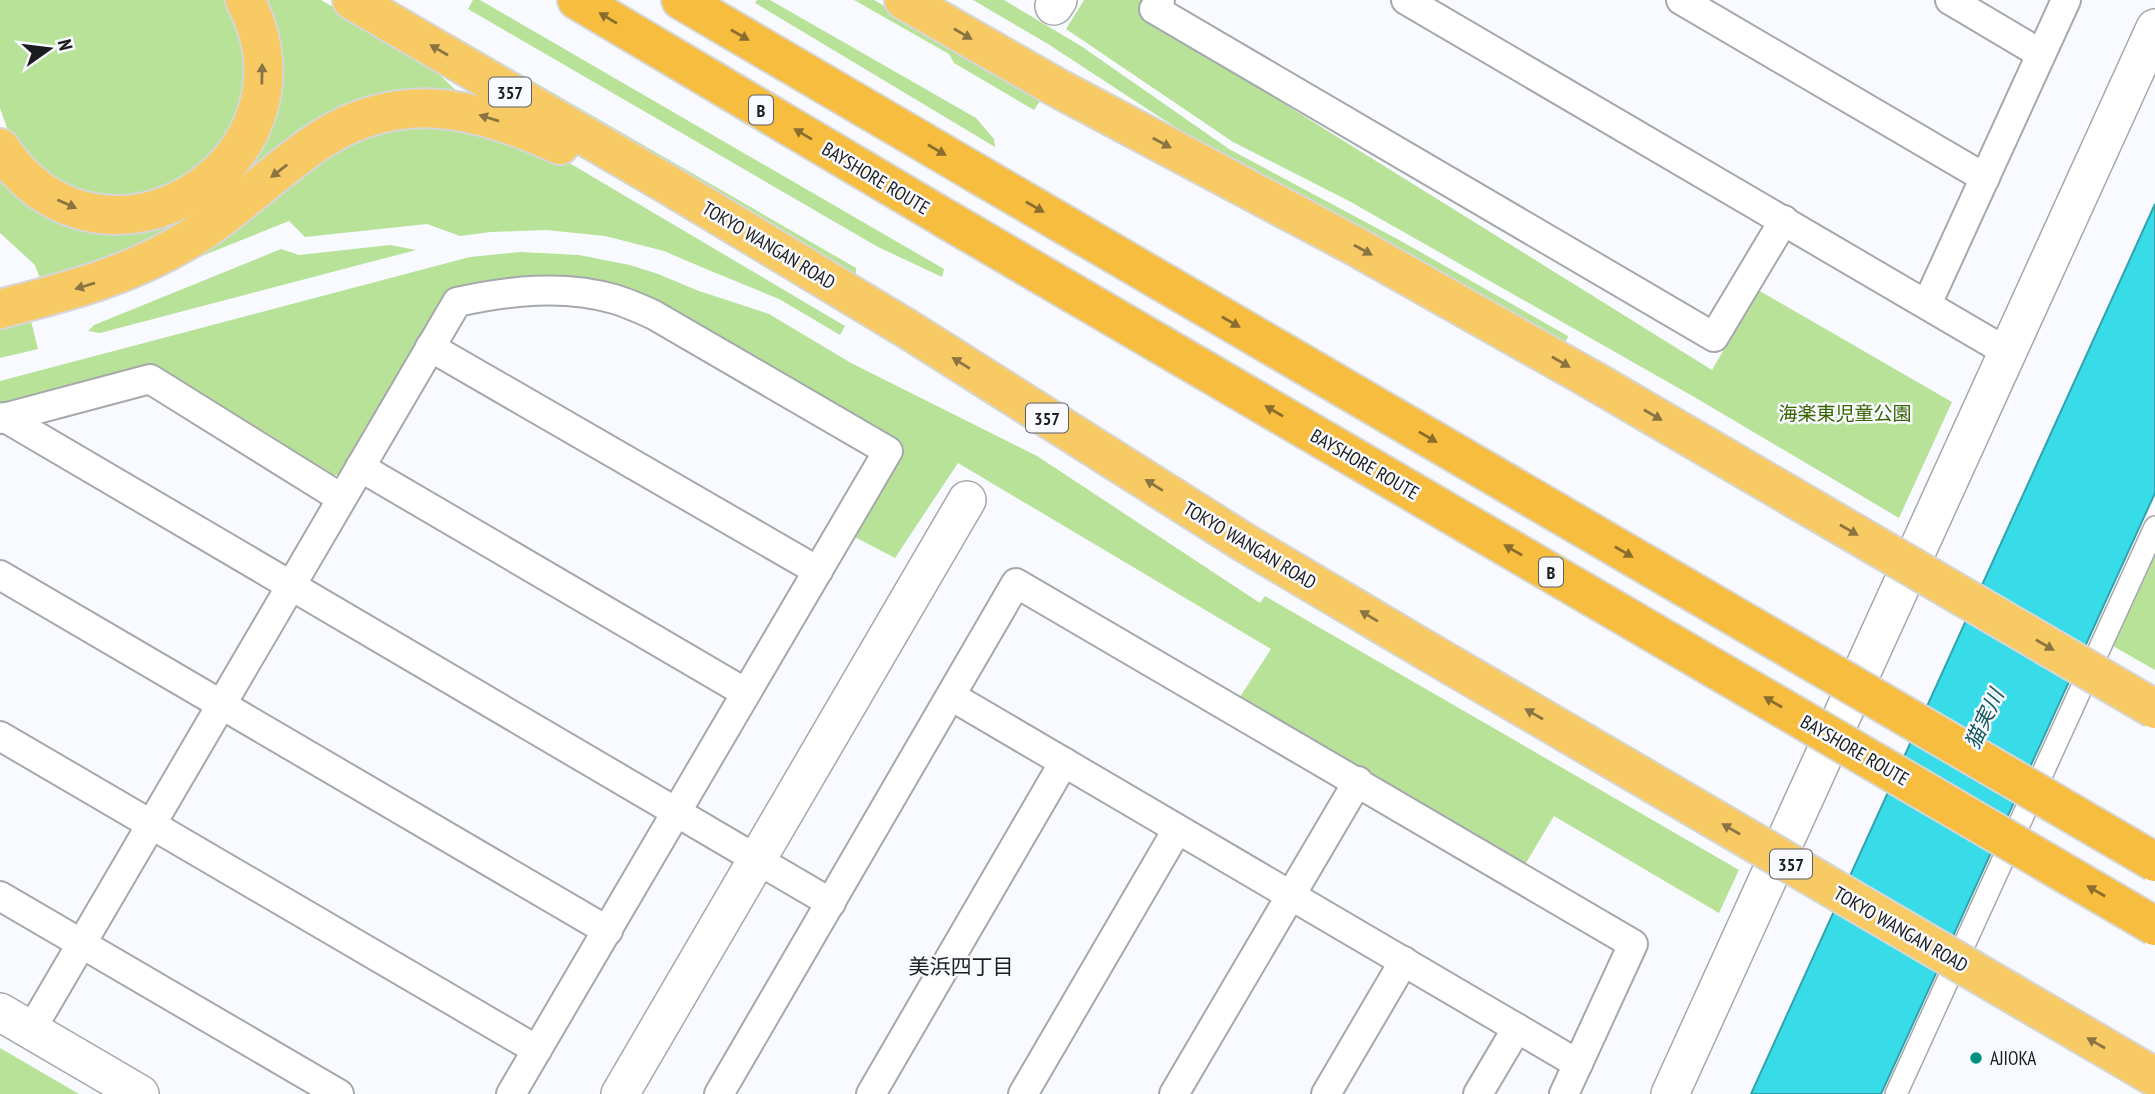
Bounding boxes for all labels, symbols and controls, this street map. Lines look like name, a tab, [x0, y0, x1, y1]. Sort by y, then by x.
one-way arrow	[598, 12, 617, 25]
north arrow	[14, 14, 84, 84]
one-way arrow	[731, 28, 750, 41]
one-way arrow	[953, 28, 972, 41]
text: N	[53, 37, 78, 53]
one-way arrow	[429, 45, 449, 57]
one-way arrow	[256, 63, 268, 85]
road number: 357	[489, 78, 531, 106]
road number: B	[749, 96, 773, 124]
one-way arrow	[478, 112, 499, 122]
one-way arrow	[794, 128, 813, 141]
street label: BAYSHORE ROUTE	[818, 137, 934, 219]
one-way arrow	[1152, 138, 1172, 149]
one-way arrow	[927, 144, 946, 156]
one-way arrow	[271, 163, 289, 178]
street label: TOKYO WANGAN ROAD	[698, 196, 840, 294]
one-way arrow	[57, 198, 77, 210]
one-way arrow	[1025, 201, 1045, 213]
one-way arrow	[1353, 244, 1373, 256]
one-way arrow	[75, 282, 96, 292]
one-way arrow	[1222, 316, 1241, 329]
one-way arrow	[1551, 356, 1571, 368]
one-way arrow	[952, 357, 971, 370]
park label: 海楽東児童公園	[1778, 401, 1912, 425]
road number: 357	[1026, 404, 1068, 432]
one-way arrow	[1264, 405, 1284, 417]
one-way arrow	[1643, 409, 1662, 421]
street label: BAYSHORE ROUTE	[1307, 423, 1423, 505]
one-way arrow	[1418, 431, 1437, 443]
one-way arrow	[1144, 479, 1163, 492]
street label: TOKYO WANGAN ROAD	[1179, 496, 1321, 594]
one-way arrow	[1839, 524, 1859, 536]
one-way arrow	[1503, 544, 1522, 557]
one-way arrow	[1614, 546, 1634, 558]
road number: B	[1539, 558, 1563, 586]
one-way arrow	[1359, 610, 1378, 622]
one-way arrow	[2036, 639, 2055, 651]
water label: 猫実川	[1958, 683, 2010, 753]
one-way arrow	[1763, 696, 1782, 708]
one-way arrow	[1525, 707, 1544, 720]
street label: BAYSHORE ROUTE	[1797, 709, 1913, 791]
one-way arrow	[1721, 823, 1740, 835]
road number: 357	[1770, 850, 1812, 878]
street label: TOKYO WANGAN ROAD	[1830, 881, 1972, 977]
one-way arrow	[2086, 885, 2106, 897]
district label: 美浜四丁目	[909, 953, 1014, 980]
one-way arrow	[2087, 1037, 2106, 1049]
place label: AJIOKA	[1990, 1046, 2036, 1070]
marker: AJIOKA	[1968, 1050, 1984, 1066]

